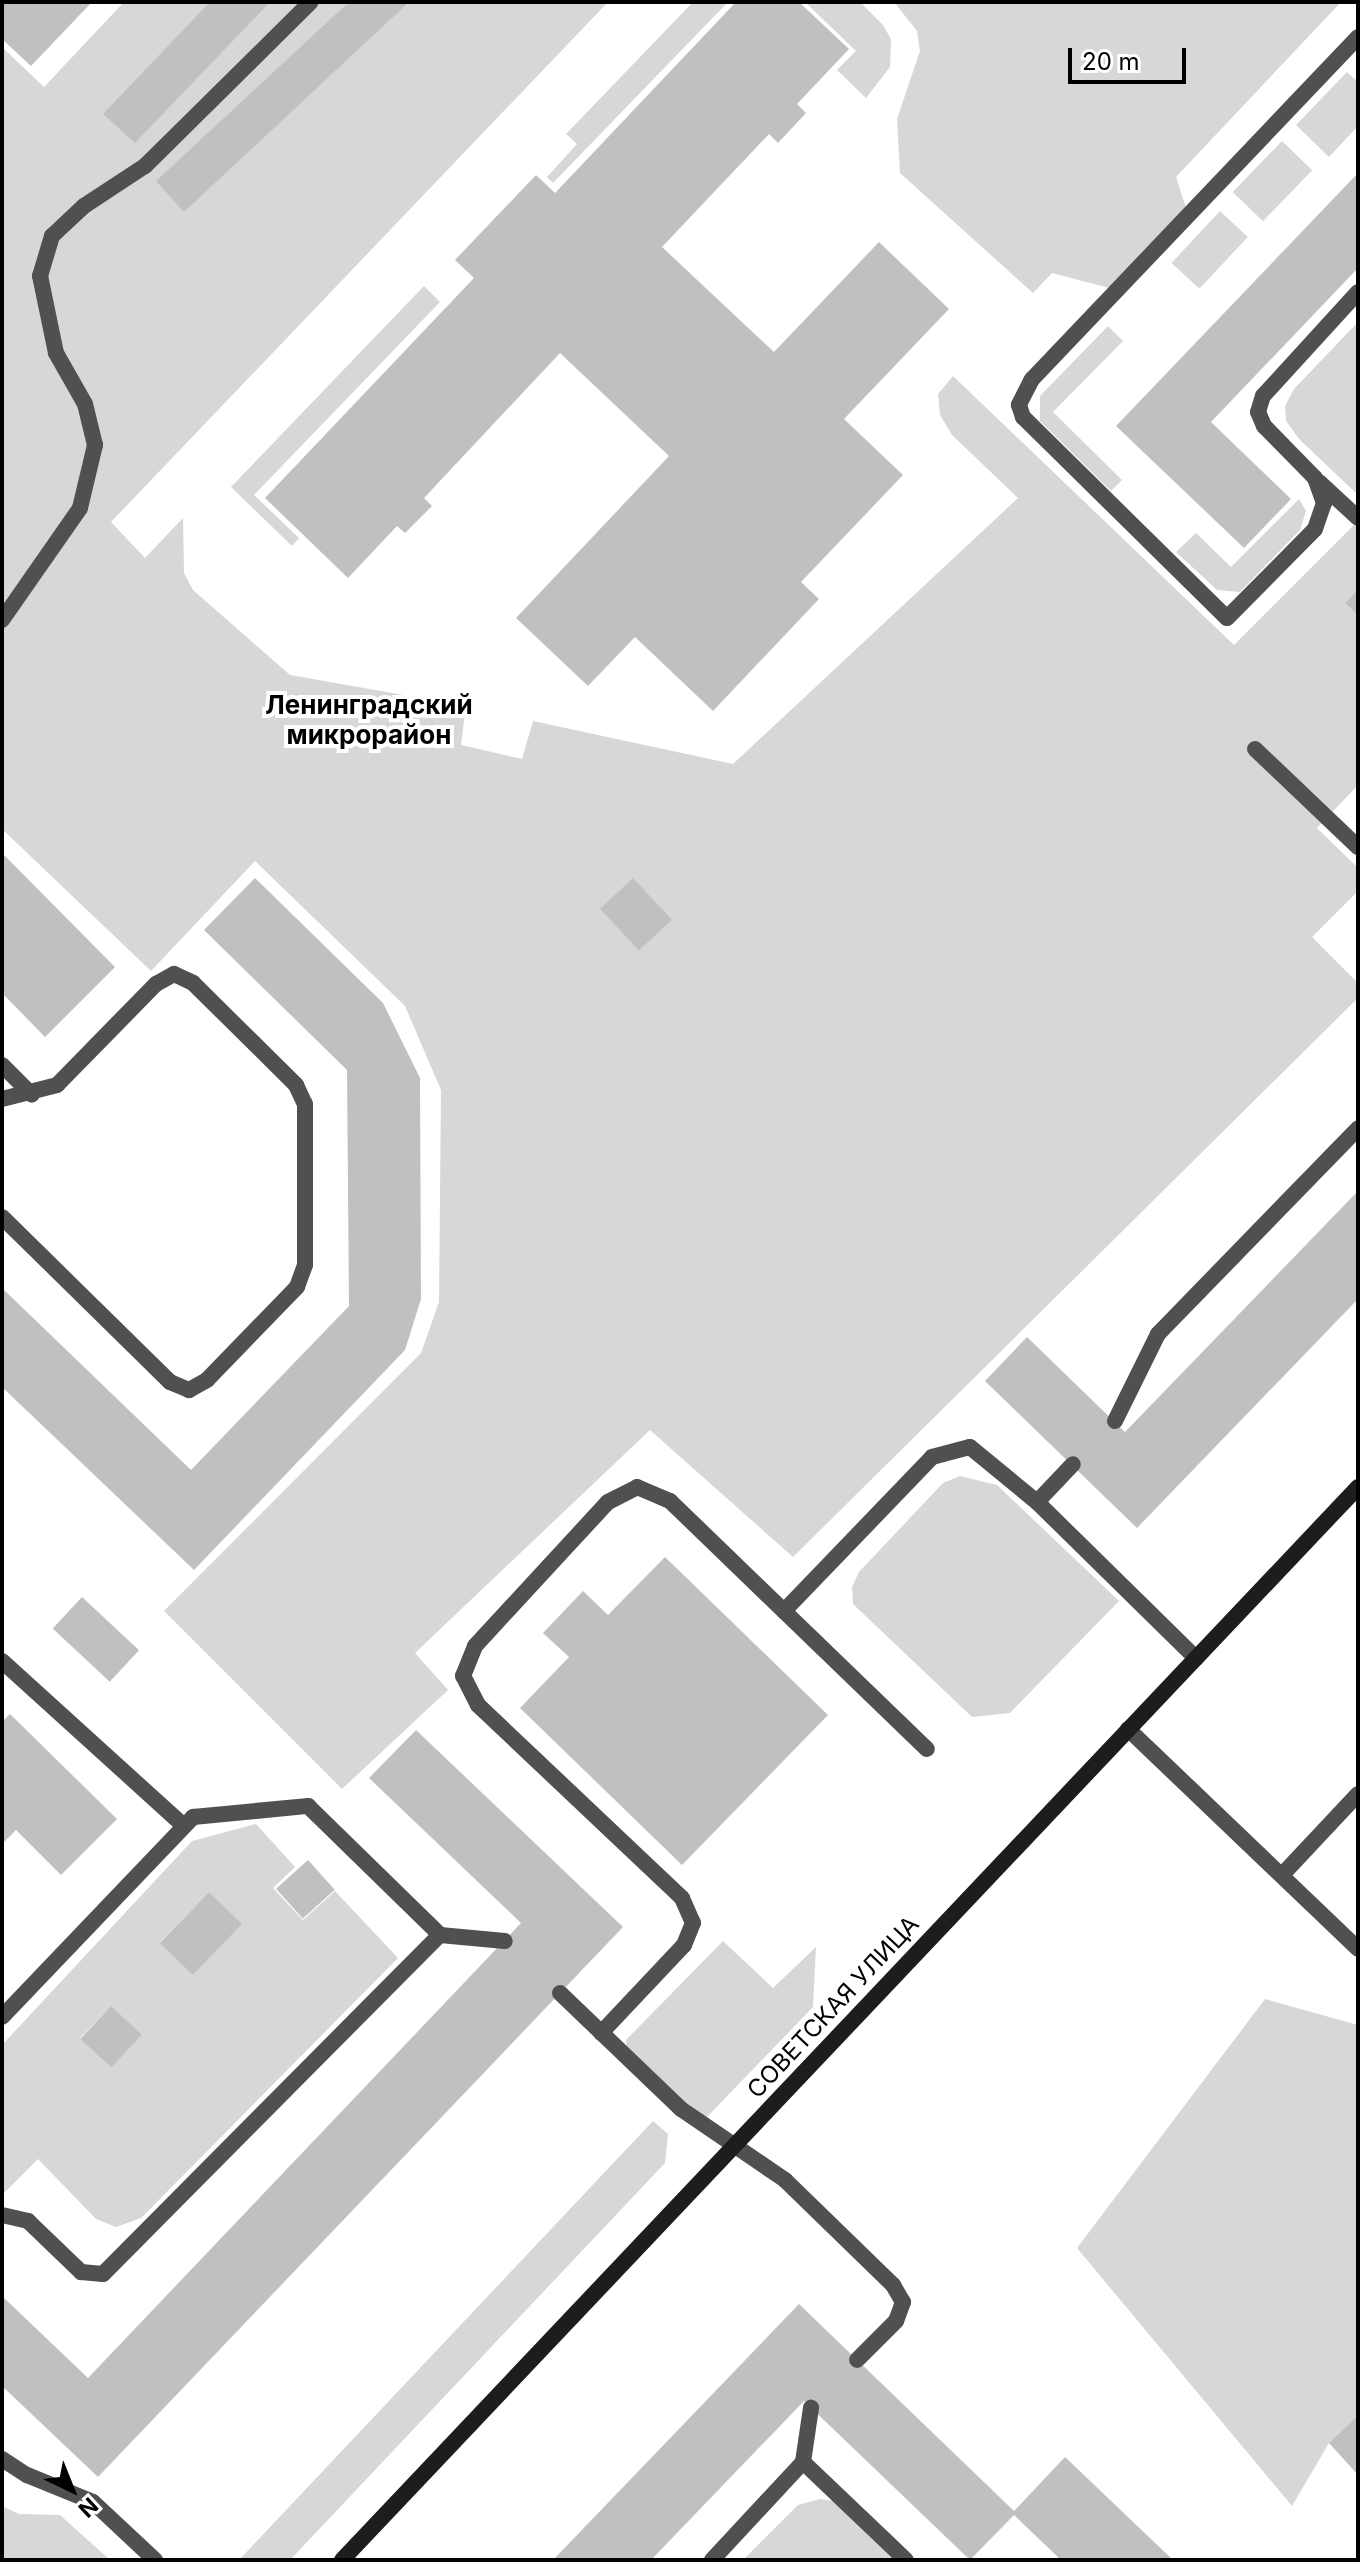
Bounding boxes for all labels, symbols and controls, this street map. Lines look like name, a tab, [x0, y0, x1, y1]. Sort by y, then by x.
scale bar	[1072, 32, 1190, 82]
text: 20 m	[1082, 47, 1140, 76]
district label: Ленинградский микрорайон	[265, 689, 473, 750]
street label: СОВЕТСКАЯ УЛИЦА	[741, 1910, 925, 2104]
north arrow	[32, 2450, 112, 2530]
text: N	[73, 2492, 103, 2523]

